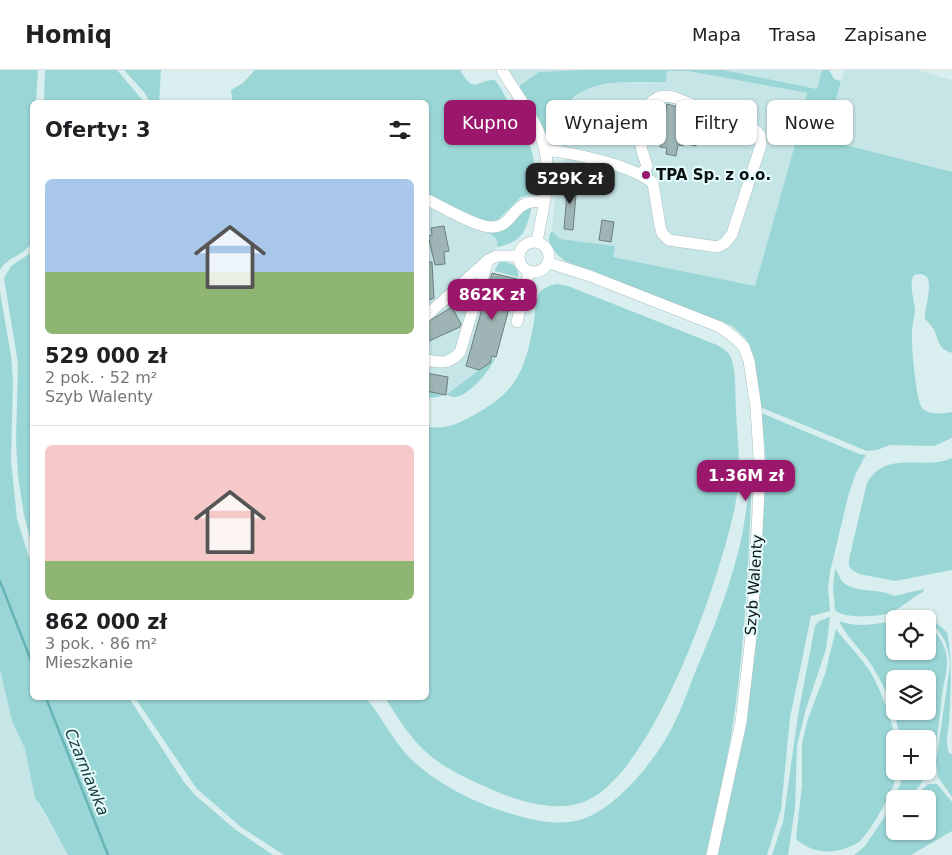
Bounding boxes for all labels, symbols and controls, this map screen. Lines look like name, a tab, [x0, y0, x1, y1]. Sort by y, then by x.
text: Homiq	[25, 21, 112, 49]
text: Mapa	[692, 24, 741, 45]
text: Trasa	[769, 24, 816, 45]
text: Zapisane	[844, 24, 927, 45]
chip: Kupno	[444, 100, 536, 145]
chip: Wynajem	[546, 100, 666, 145]
chip: Filtry	[676, 100, 757, 145]
chip: Nowe	[767, 100, 853, 145]
icon: filters	[386, 116, 414, 144]
text: Oferty: 3	[45, 118, 151, 142]
pin: 529K zł	[524, 162, 616, 205]
place label: TPA Sp. z o.o.	[656, 166, 771, 184]
text: 529K zł	[537, 169, 603, 188]
marker: TPA Sp. z o.o.	[640, 169, 652, 181]
icon: home	[185, 212, 275, 302]
pin: 862K zł	[446, 278, 538, 321]
text: 862K zł	[459, 285, 525, 304]
text: 529 000 zł	[45, 344, 167, 368]
text: 2 pok. · 52 m²	[45, 368, 157, 387]
text: Szyb Walenty	[45, 387, 153, 406]
pin: 1.36M zł	[694, 460, 798, 502]
text: 1.36M zł	[708, 466, 784, 485]
icon: home	[185, 477, 275, 567]
street label: Szyb Walenty	[741, 534, 767, 636]
text: 862 000 zł	[45, 610, 167, 634]
map controls	[886, 610, 936, 840]
button: locate	[886, 610, 936, 660]
text: 3 pok. · 86 m²	[45, 634, 157, 653]
text: Mieszkanie	[45, 653, 133, 672]
button: layers	[886, 670, 936, 720]
water label: Czarniawka	[61, 726, 113, 818]
button: +	[886, 730, 936, 780]
button: −	[886, 790, 936, 840]

